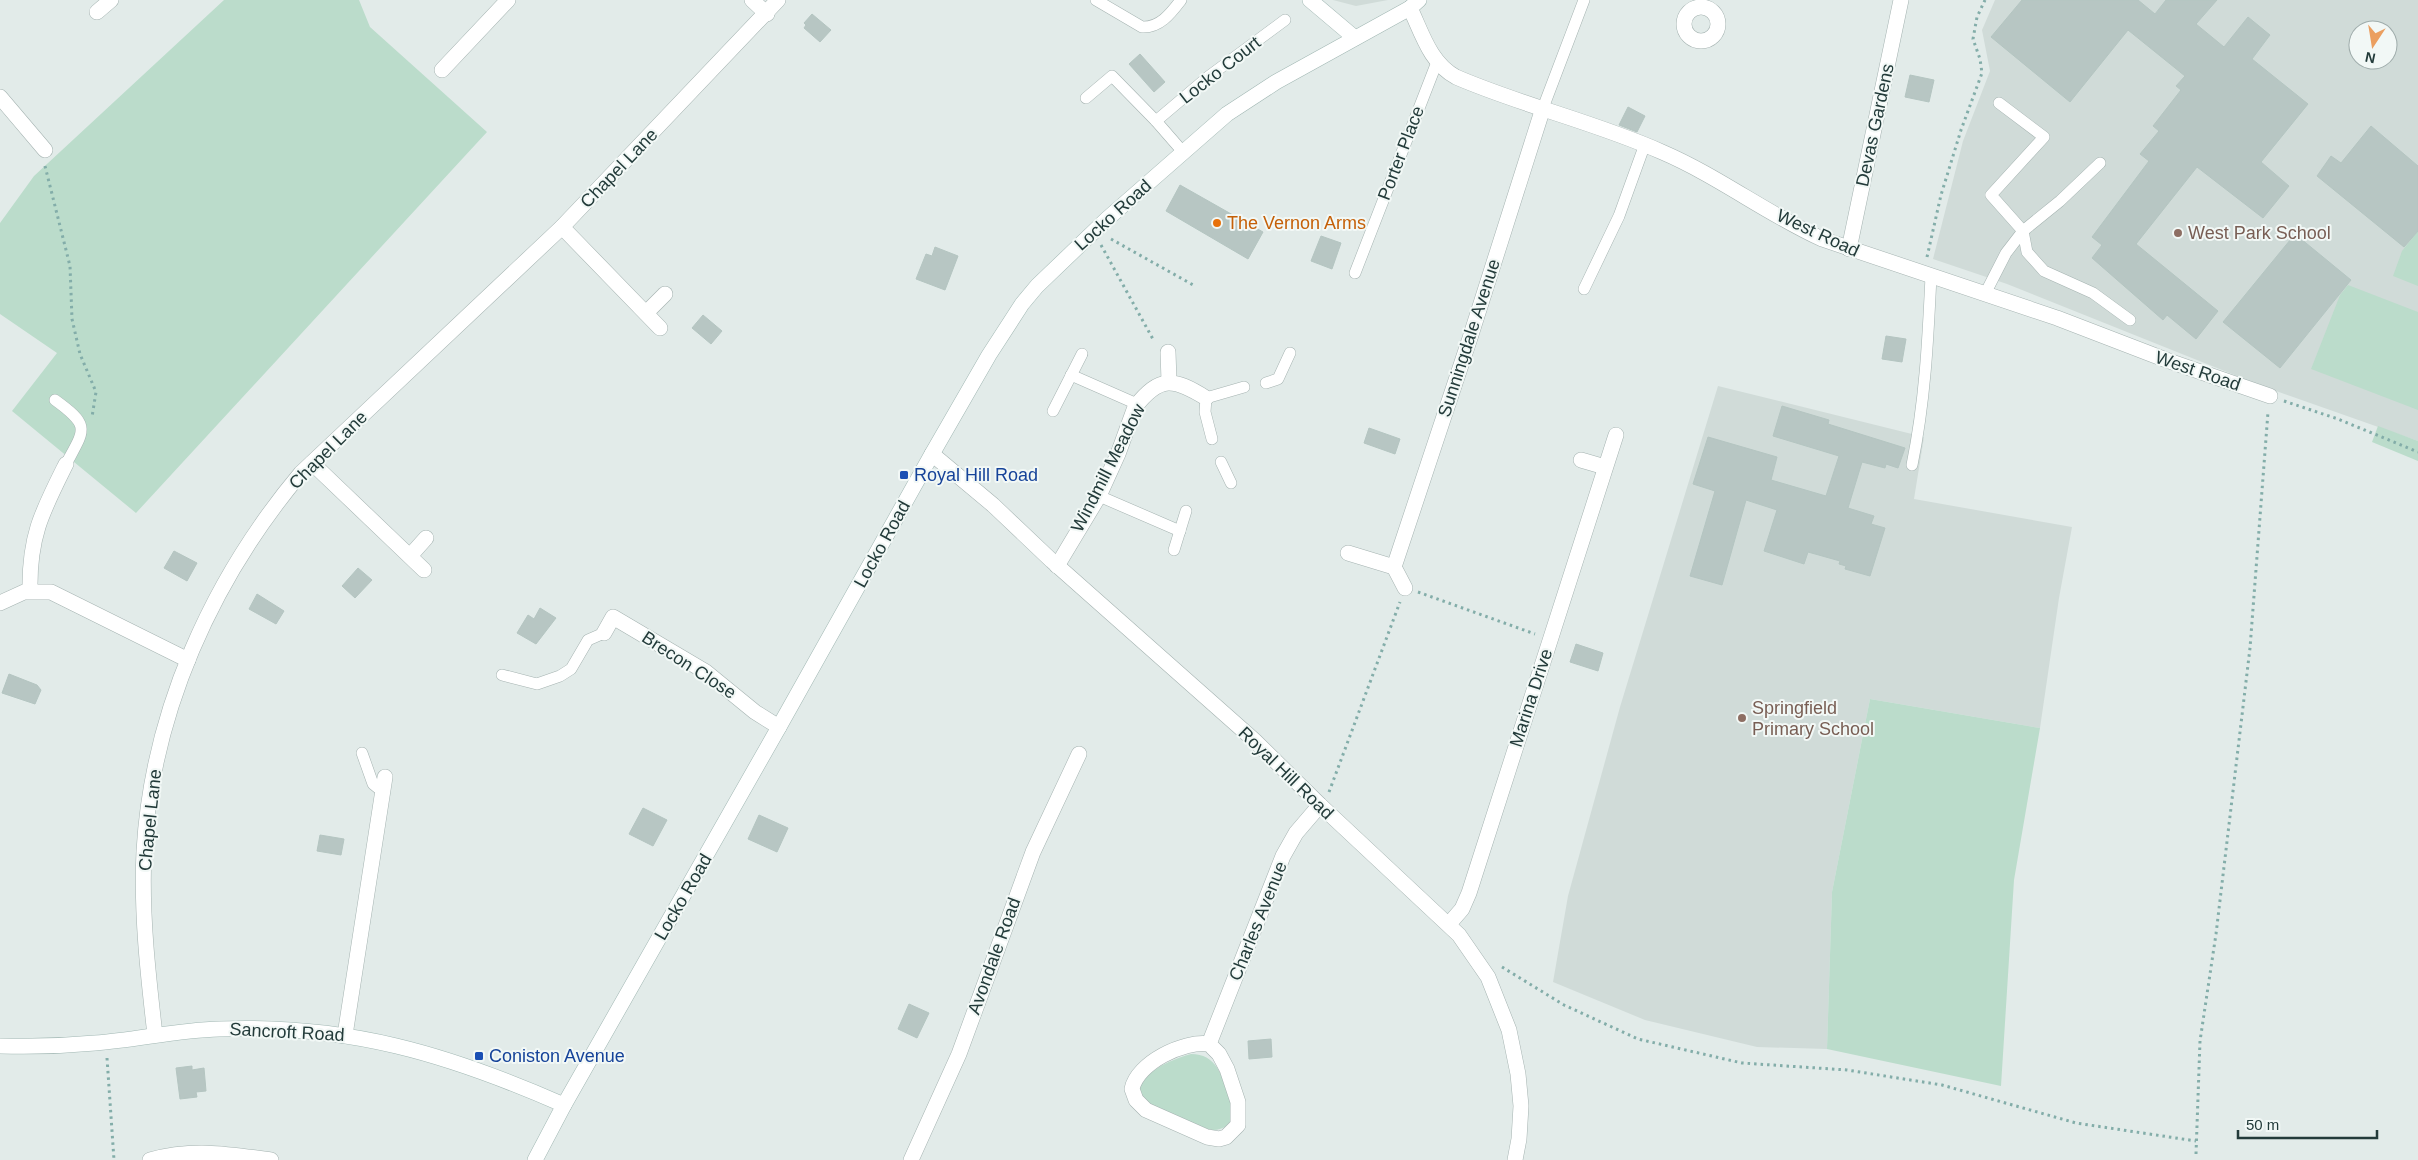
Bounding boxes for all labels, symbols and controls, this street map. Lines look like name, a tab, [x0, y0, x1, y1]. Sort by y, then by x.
north arrow	[2348, 20, 2398, 70]
street label: Locko Court	[1176, 32, 1264, 108]
text: N	[2364, 49, 2377, 67]
street label: Devas Gardens	[1852, 62, 1898, 188]
street label: Porter Place	[1374, 103, 1428, 203]
street label: Chapel Lane	[576, 124, 662, 212]
street label: Locko Road	[1071, 175, 1155, 255]
street label: West Road	[1774, 205, 1862, 261]
place label: The Vernon Arms	[1227, 213, 1366, 233]
marker: The Vernon Arms	[1211, 217, 1223, 229]
place label: West Park School	[2188, 223, 2331, 243]
marker: West Park School	[2172, 227, 2184, 239]
street label: Sunningdale Avenue	[1434, 257, 1504, 419]
street label: West Road	[2153, 347, 2243, 395]
street label: Windmill Meadow	[1067, 400, 1149, 535]
street label: Chapel Lane	[285, 407, 371, 493]
place label: Royal Hill Road	[914, 465, 1038, 485]
marker: Royal Hill Road	[898, 469, 910, 481]
street label: Locko Road	[850, 497, 914, 591]
street label: Brecon Close	[638, 627, 740, 703]
street label: Marina Drive	[1506, 646, 1556, 750]
place label: Springfield Primary School	[1752, 698, 1874, 739]
marker: Springfield Primary School	[1736, 712, 1748, 724]
street label: Royal Hill Road	[1234, 723, 1338, 823]
street label: Chapel Lane	[135, 768, 165, 872]
street label: Locko Road	[650, 850, 716, 944]
street label: Charles Avenue	[1225, 858, 1291, 984]
street label: Avondale Road	[964, 895, 1024, 1017]
street label: Sancroft Road	[229, 1019, 345, 1045]
place label: Coniston Avenue	[489, 1046, 625, 1066]
marker: Coniston Avenue	[473, 1050, 485, 1062]
scale bar	[2238, 1108, 2377, 1140]
text: 50 m	[2246, 1116, 2279, 1133]

